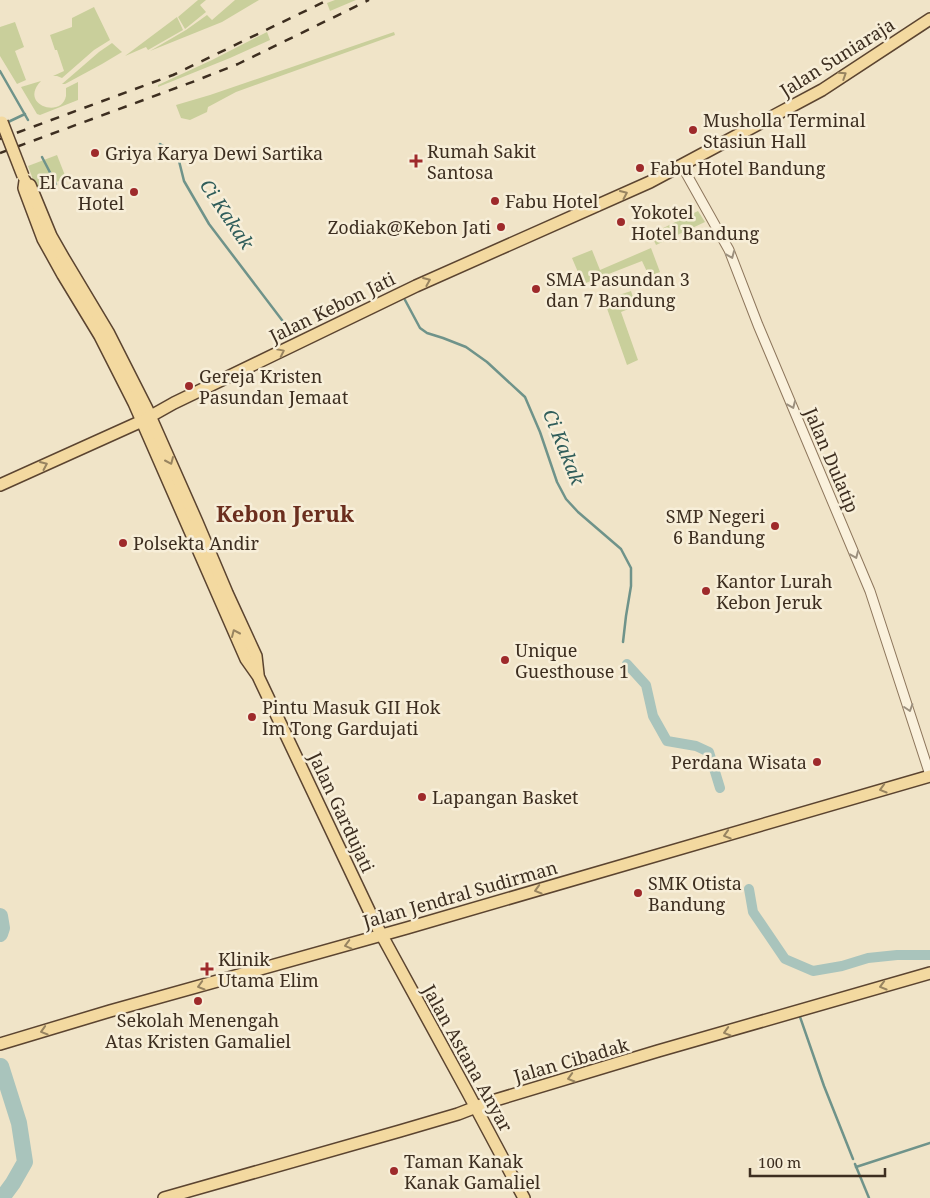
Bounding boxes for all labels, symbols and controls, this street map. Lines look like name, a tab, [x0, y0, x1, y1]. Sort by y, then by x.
street label: Jalan Suniaraja	[774, 12, 899, 102]
one-way arrow	[838, 72, 847, 82]
place label: Musholla Terminal Stasiun Hall	[703, 108, 866, 153]
marker: Musholla Terminal Stasiun Hall	[687, 124, 699, 136]
place label: Rumah Sakit Santosa	[427, 139, 536, 184]
place label: Griya Karya Dewi Sartika	[105, 141, 323, 165]
marker: Griya Karya Dewi Sartika	[89, 147, 101, 159]
marker: Rumah Sakit Santosa	[409, 154, 423, 168]
place label: Fabu Hotel Bandung	[650, 156, 826, 180]
marker: Fabu Hotel Bandung	[634, 162, 646, 174]
place label: El Cavana Hotel	[39, 170, 124, 215]
water label: Ci Kakak	[194, 174, 261, 255]
marker: El Cavana Hotel	[128, 186, 140, 198]
place label: Fabu Hotel	[505, 189, 599, 213]
one-way arrow	[619, 189, 628, 200]
marker: Fabu Hotel	[489, 195, 501, 207]
place label: Yokotel Hotel Bandung	[630, 200, 759, 245]
place label: Zodiak@Kebon Jati	[328, 215, 491, 239]
marker: Yokotel Hotel Bandung	[615, 216, 627, 228]
marker: Zodiak@Kebon Jati	[495, 221, 507, 233]
one-way arrow	[725, 250, 735, 259]
street label: Jalan Kebon Jati	[264, 266, 399, 348]
place label: SMA Pasundan 3 dan 7 Bandung	[546, 267, 690, 312]
one-way arrow	[422, 277, 431, 287]
marker: SMA Pasundan 3 dan 7 Bandung	[530, 283, 542, 295]
one-way arrow	[276, 347, 285, 358]
place label: Gereja Kristen Pasundan Jemaat	[199, 364, 348, 409]
marker: Gereja Kristen Pasundan Jemaat	[183, 380, 195, 392]
one-way arrow	[785, 400, 796, 409]
street label: Jalan Dulatip	[799, 403, 865, 516]
water label: Ci Kakak	[537, 405, 591, 490]
one-way arrow	[164, 456, 174, 465]
one-way arrow	[39, 460, 48, 471]
district label: Kebon Jeruk	[216, 498, 354, 528]
place label: SMP Negeri 6 Bandung	[666, 504, 765, 549]
marker: SMP Negeri 6 Bandung	[769, 520, 781, 532]
place label: Polsekta Andir	[133, 531, 259, 555]
marker: Polsekta Andir	[117, 537, 129, 549]
one-way arrow	[848, 550, 859, 559]
place label: Kantor Lurah Kebon Jeruk	[716, 569, 833, 614]
marker: Kantor Lurah Kebon Jeruk	[700, 585, 712, 597]
one-way arrow	[230, 629, 241, 638]
place label: Unique Guesthouse 1	[515, 638, 629, 683]
marker: Unique Guesthouse 1	[499, 654, 511, 666]
place label: Pintu Masuk GII Hok Im Tong Gardujati	[262, 695, 441, 740]
one-way arrow	[903, 704, 913, 712]
marker: Pintu Masuk GII Hok Im Tong Gardujati	[246, 711, 258, 723]
street label: Jalan Gardujati	[303, 747, 380, 876]
place label: Perdana Wisata	[671, 750, 807, 774]
marker: Perdana Wisata	[811, 756, 823, 768]
one-way arrow	[880, 784, 888, 794]
place label: Lapangan Basket	[432, 785, 578, 809]
marker: Lapangan Basket	[416, 791, 428, 803]
one-way arrow	[724, 829, 732, 839]
street label: Jalan Jendral Sudirman	[359, 855, 560, 934]
place label: SMK Otista Bandung	[648, 871, 742, 916]
one-way arrow	[534, 885, 542, 895]
marker: SMK Otista Bandung	[632, 887, 644, 899]
one-way arrow	[344, 939, 352, 950]
place label: Klinik Utama Elim	[218, 947, 319, 992]
marker: Klinik Utama Elim	[200, 962, 214, 976]
street label: Jalan Astana Anyar	[417, 979, 519, 1136]
one-way arrow	[196, 980, 205, 991]
one-way arrow	[880, 981, 888, 991]
marker: Sekolah Menengah Atas Kristen Gamaliel	[192, 995, 204, 1007]
place label: Sekolah Menengah Atas Kristen Gamaliel	[105, 1008, 291, 1053]
one-way arrow	[41, 1025, 49, 1035]
one-way arrow	[724, 1026, 732, 1036]
street label: Jalan Cibadak	[510, 1032, 632, 1088]
one-way arrow	[568, 1072, 576, 1082]
scale bar	[750, 1146, 885, 1178]
place label: Taman Kanak Kanak Gamaliel	[404, 1149, 541, 1194]
text: 100 m	[758, 1152, 801, 1172]
marker: Taman Kanak Kanak Gamaliel	[388, 1165, 400, 1177]

